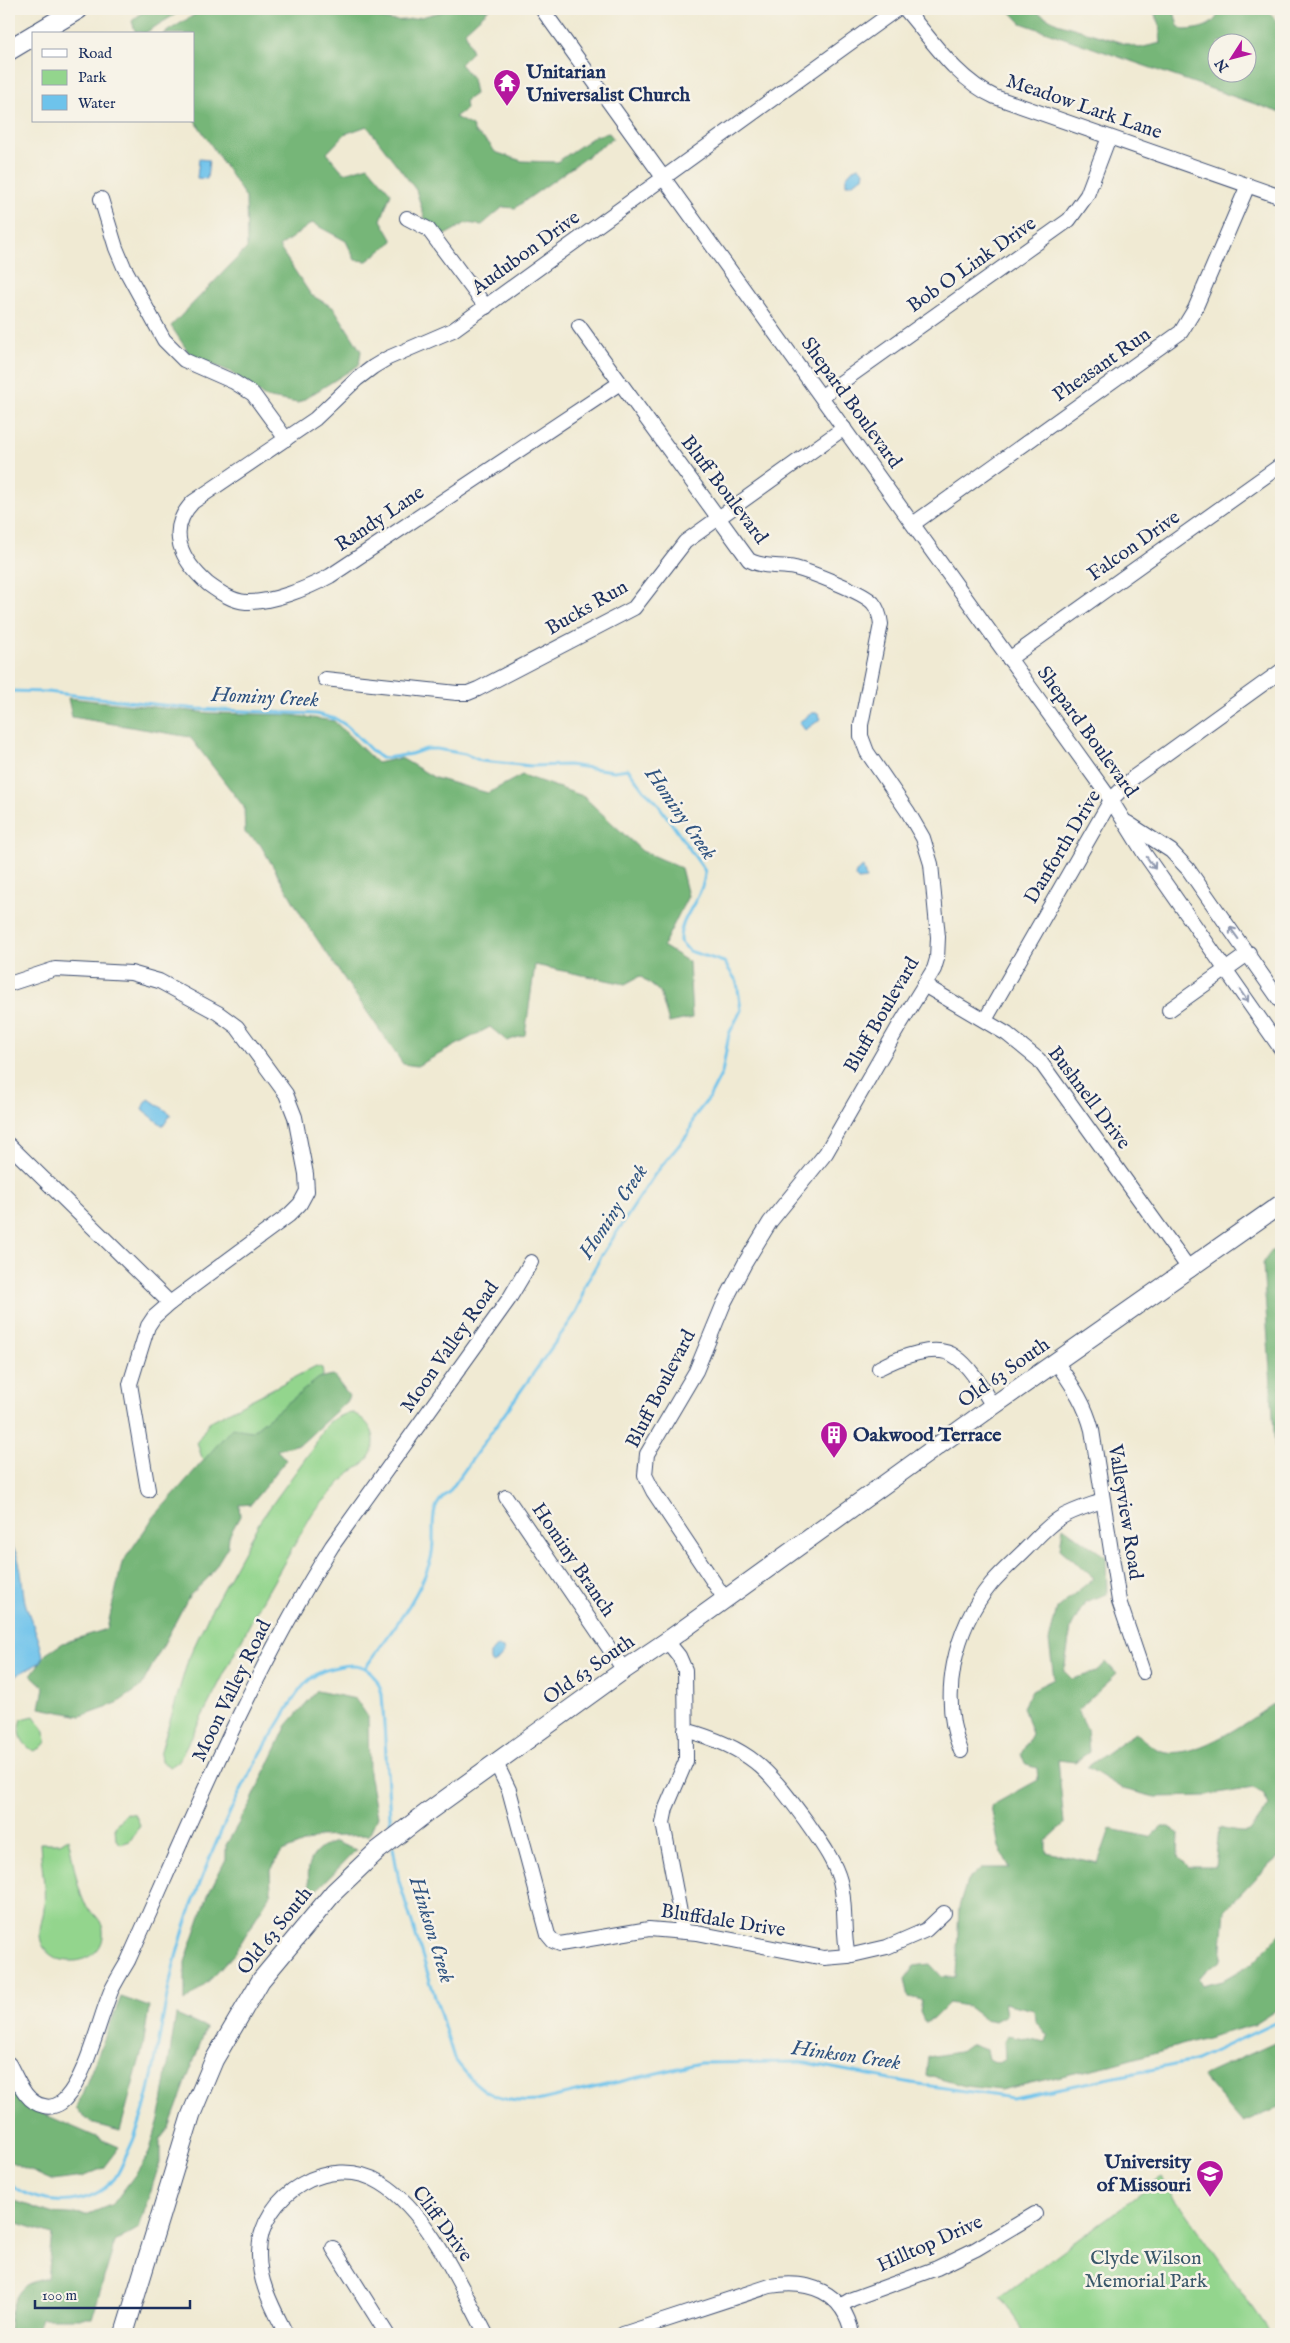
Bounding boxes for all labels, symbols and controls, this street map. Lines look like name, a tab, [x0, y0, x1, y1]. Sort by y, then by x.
legend	[32, 32, 195, 122]
north arrow	[1208, 32, 1258, 82]
text: Road	[78, 44, 113, 63]
text: N	[1211, 55, 1234, 76]
place label: Unitarian Universalist Church	[525, 60, 690, 108]
text: Park	[78, 68, 108, 87]
temple icon: Unitarian Universalist Church	[492, 68, 522, 107]
street label: Meadow Lark Lane	[1003, 69, 1165, 145]
text: Water	[78, 94, 116, 113]
street label: Audubon Drive	[466, 205, 585, 301]
street label: Bob O Link Drive	[903, 211, 1041, 319]
street label: Pheasant Run	[1048, 322, 1156, 408]
street label: Shepard Boulevard	[795, 332, 907, 474]
street label: Bluff Boulevard	[675, 431, 773, 550]
street label: Randy Lane	[331, 480, 429, 558]
street label: Falcon Drive	[1083, 505, 1185, 587]
street label: Bucks Run	[542, 574, 633, 641]
street label: Shepard Boulevard	[1031, 661, 1143, 803]
water label: Hominy Creek	[210, 682, 320, 714]
water label: Hominy Creek	[638, 761, 722, 866]
street label: Danforth Drive	[1019, 785, 1107, 909]
one-way arrow	[1146, 856, 1156, 870]
one-way arrow	[1229, 926, 1239, 940]
street label: Bluff Boulevard	[839, 952, 925, 1077]
one-way arrow	[1239, 989, 1249, 1003]
street label: Bushnell Drive	[1042, 1041, 1136, 1155]
water label: Hominy Creek	[573, 1159, 655, 1265]
street label: Moon Valley Road	[395, 1276, 505, 1418]
street label: Bluff Boulevard	[620, 1325, 702, 1452]
street label: Old 63 South	[953, 1332, 1055, 1414]
building icon: Oakwood Terrace	[819, 1420, 849, 1459]
place label: Oakwood Terrace	[853, 1423, 1002, 1448]
street label: Valleyview Road	[1102, 1442, 1148, 1582]
street label: Hominy Branch	[526, 1498, 621, 1622]
street label: Moon Valley Road	[187, 1616, 277, 1766]
street label: Old 63 South	[538, 1629, 640, 1711]
water label: Hinkson Creek	[402, 1873, 460, 1987]
street label: Old 63 South	[232, 1882, 318, 1980]
street label: Bluffdale Drive	[659, 1899, 787, 1943]
water label: Hinkson Creek	[789, 2035, 903, 2077]
place label: University of Missouri	[1097, 2150, 1192, 2198]
school or university icon: University of Missouri	[1195, 2159, 1225, 2198]
street label: Cliff Drive	[406, 2181, 478, 2267]
street label: Hilltop Drive	[873, 2210, 987, 2278]
park label: Clyde Wilson Memorial Park	[1084, 2246, 1208, 2294]
scale bar	[35, 2278, 190, 2310]
text: 100 m	[42, 2286, 78, 2305]

